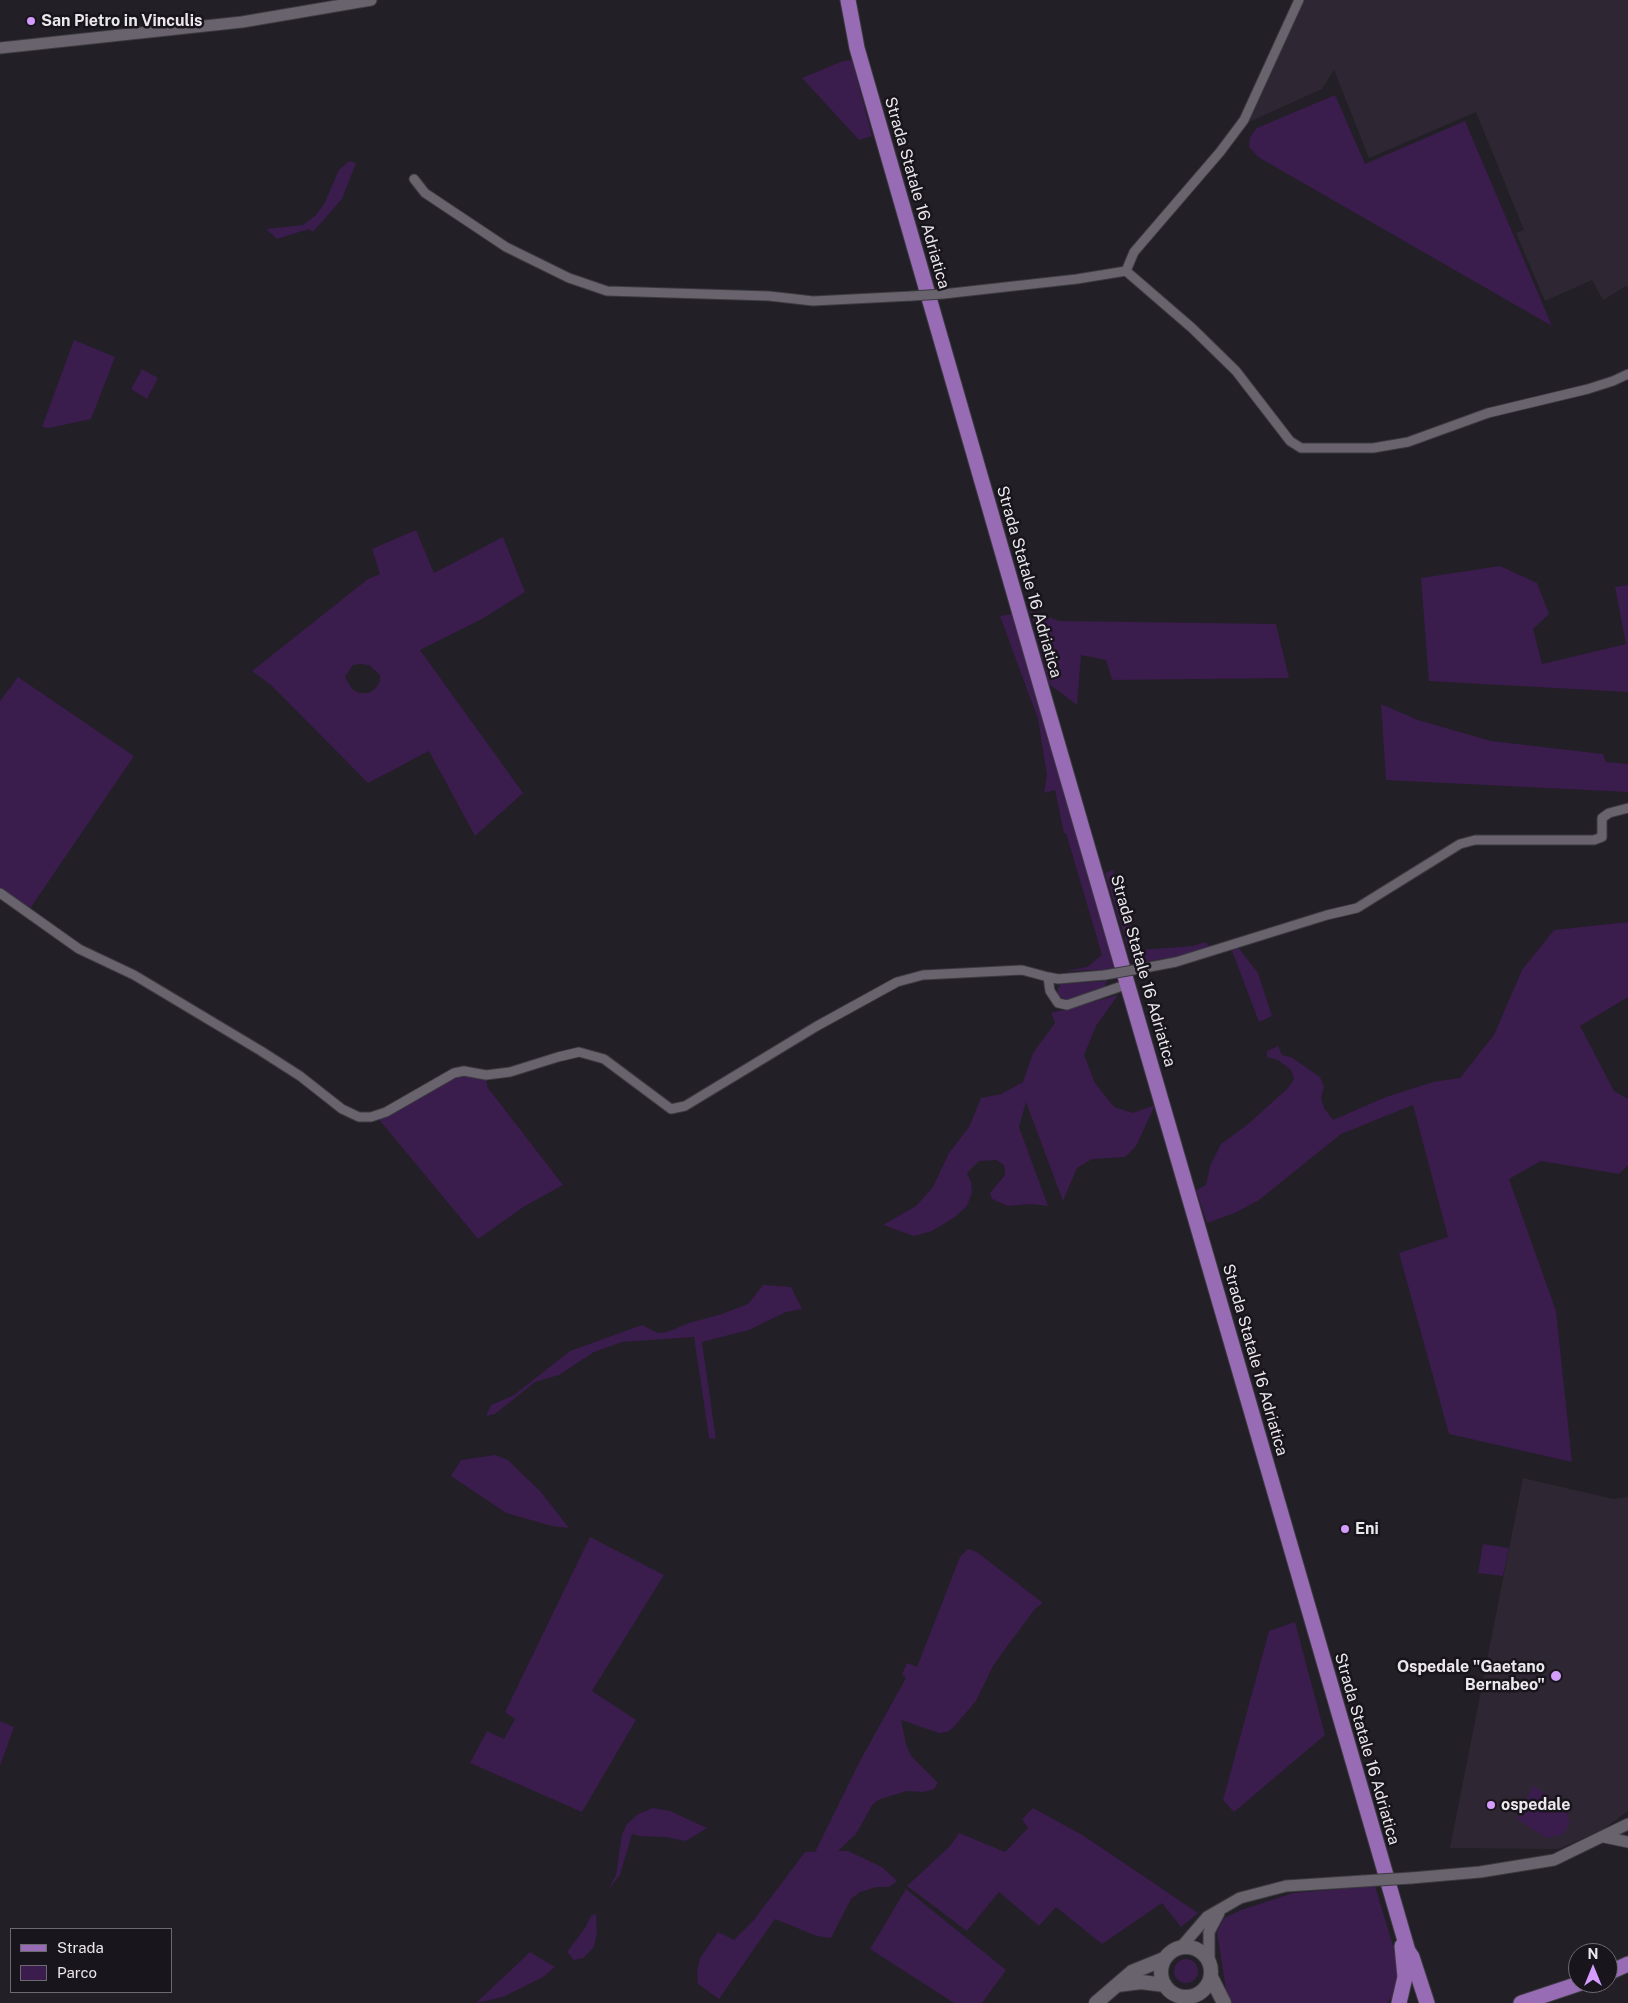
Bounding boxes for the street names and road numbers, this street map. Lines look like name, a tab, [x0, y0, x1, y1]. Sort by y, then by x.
street label: Strada Statale 16 Adriatica	[880, 95, 954, 291]
street label: Strada Statale 16 Adriatica	[992, 484, 1066, 680]
street label: Strada Statale 16 Adriatica	[1106, 873, 1180, 1069]
street label: Strada Statale 16 Adriatica	[1218, 1262, 1292, 1458]
street label: Strada Statale 16 Adriatica	[1330, 1651, 1404, 1847]

